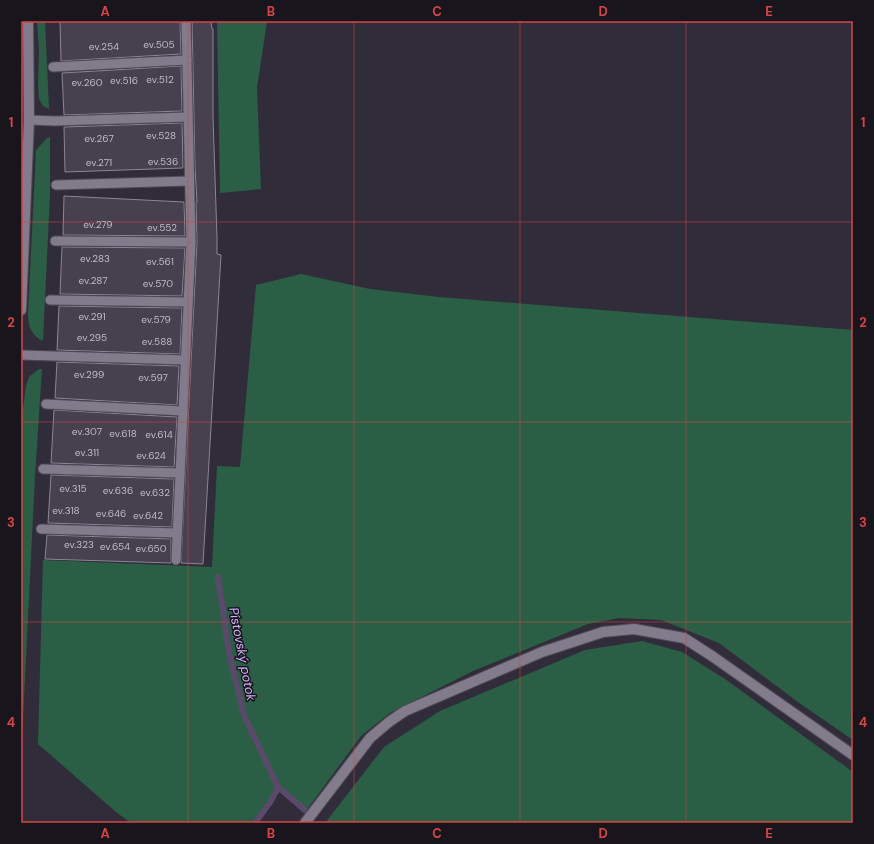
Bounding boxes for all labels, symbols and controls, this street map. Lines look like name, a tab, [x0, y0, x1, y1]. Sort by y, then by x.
text: A	[100, 3, 110, 20]
text: B	[267, 3, 275, 20]
text: C	[432, 3, 442, 20]
text: D	[598, 3, 608, 20]
text: E	[765, 3, 773, 20]
house number: ev.505	[143, 38, 175, 51]
house number: ev.254	[89, 40, 119, 53]
house number: ev.512	[146, 73, 174, 86]
house number: ev.516	[110, 74, 138, 87]
house number: ev.260	[71, 76, 103, 89]
text: 1	[9, 114, 13, 131]
text: 1	[861, 114, 865, 131]
house number: ev.528	[146, 129, 176, 142]
house number: ev.267	[84, 132, 114, 145]
house number: ev.536	[148, 155, 178, 168]
house number: ev.271	[86, 156, 112, 169]
house number: ev.279	[83, 218, 113, 231]
house number: ev.552	[147, 221, 177, 234]
house number: ev.283	[80, 252, 110, 265]
house number: ev.561	[146, 255, 174, 268]
house number: ev.287	[78, 274, 108, 287]
house number: ev.570	[143, 277, 173, 290]
house number: ev.291	[78, 310, 106, 323]
house number: ev.579	[141, 313, 171, 326]
text: 2	[7, 314, 15, 331]
text: 2	[859, 314, 867, 331]
house number: ev.295	[77, 331, 107, 344]
house number: ev.588	[142, 335, 172, 348]
house number: ev.299	[74, 368, 104, 381]
house number: ev.597	[138, 371, 168, 384]
house number: ev.307	[72, 425, 102, 438]
house number: ev.618	[109, 427, 137, 440]
house number: ev.614	[145, 428, 173, 441]
house number: ev.311	[75, 446, 99, 459]
house number: ev.624	[136, 449, 166, 462]
house number: ev.315	[59, 482, 87, 495]
house number: ev.636	[103, 484, 133, 497]
house number: ev.632	[140, 486, 170, 499]
house number: ev.318	[52, 504, 80, 517]
house number: ev.646	[96, 507, 126, 520]
house number: ev.642	[133, 509, 163, 522]
text: 3	[7, 514, 15, 531]
text: 3	[859, 514, 867, 531]
house number: ev.323	[64, 538, 94, 551]
house number: ev.654	[100, 540, 130, 553]
house number: ev.650	[135, 542, 167, 555]
water label: Pístovský potok	[225, 606, 260, 703]
text: 4	[7, 714, 15, 731]
text: 4	[859, 714, 867, 731]
text: A	[100, 825, 110, 842]
text: B	[267, 825, 275, 842]
text: C	[432, 825, 442, 842]
text: D	[598, 825, 608, 842]
text: E	[765, 825, 773, 842]

